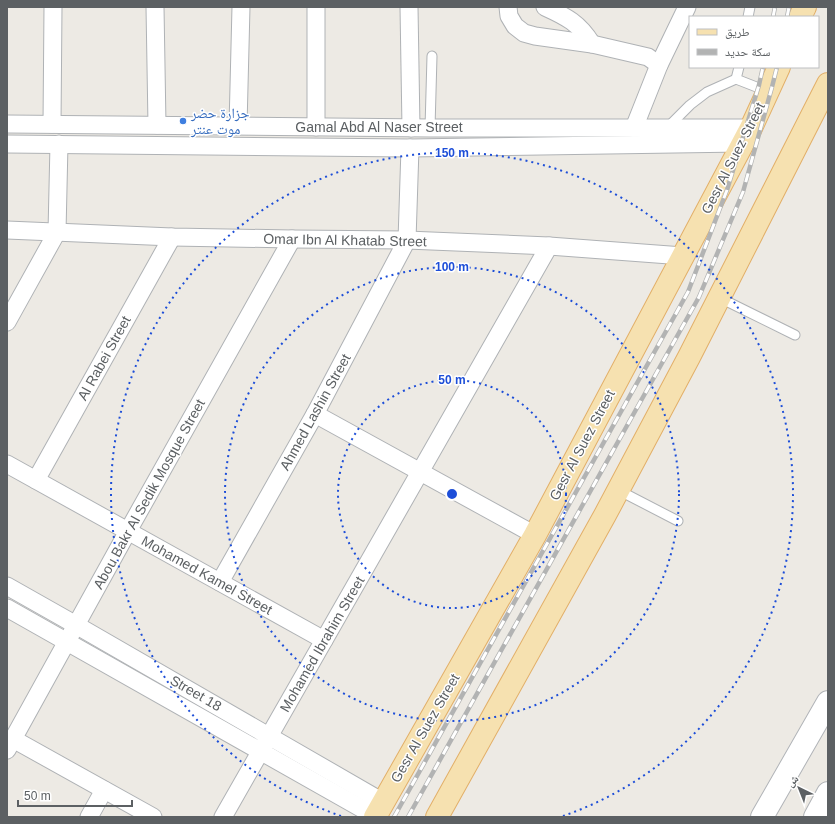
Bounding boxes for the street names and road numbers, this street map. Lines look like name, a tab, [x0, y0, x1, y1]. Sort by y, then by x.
street label: Gesr Al Suez Street	[698, 100, 768, 216]
street label: Gamal Abd Al Naser Street	[295, 119, 463, 135]
street label: Omar Ibn Al Khatab Street	[263, 231, 427, 249]
street label: Al Rabei Street	[74, 313, 134, 403]
street label: Ahmed Lashin Street	[276, 351, 354, 473]
street label: Gesr Al Suez Street	[546, 387, 618, 503]
street label: Abou Bakr Al Sedik Mosque Street	[90, 396, 208, 592]
street label: Mohamed Kamel Street	[139, 532, 275, 618]
street label: Mohamed Ibrahim Street	[277, 573, 367, 715]
street label: Gesr Al Suez Street	[387, 671, 463, 785]
street label: Street 18	[167, 672, 225, 714]

